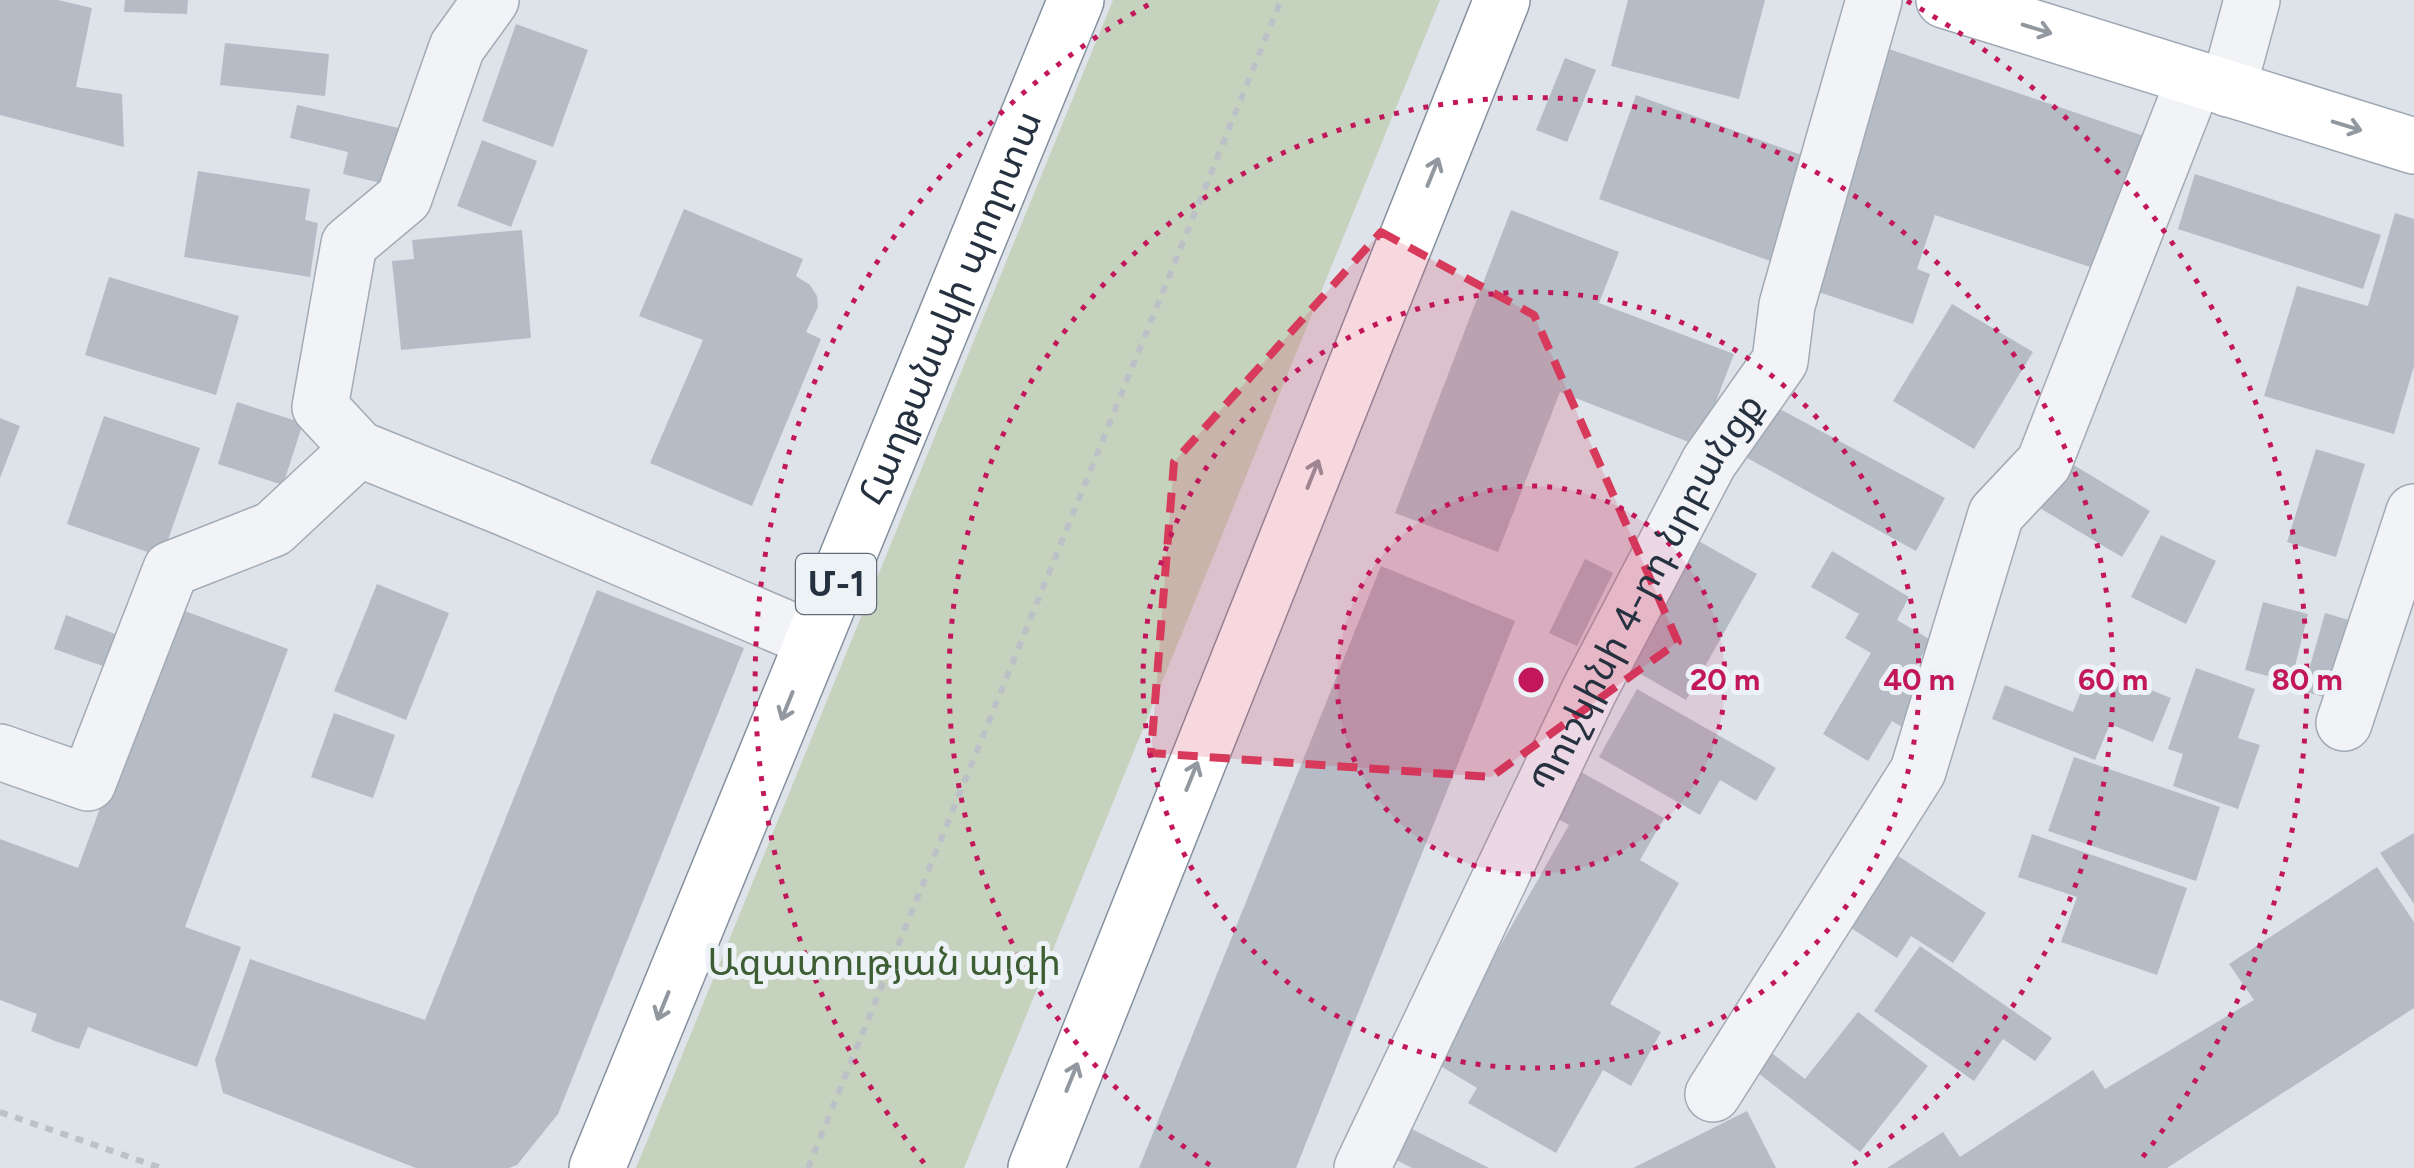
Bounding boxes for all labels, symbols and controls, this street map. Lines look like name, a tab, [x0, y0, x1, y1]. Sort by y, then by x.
one-way arrow	[2021, 21, 2052, 39]
street label: Հաղթանակի պողոտա	[849, 104, 1051, 511]
one-way arrow	[2331, 118, 2362, 136]
one-way arrow	[1426, 157, 1444, 188]
street label: Պուշկինի 4-րդ նրբանցք	[1521, 384, 1773, 800]
one-way arrow	[1305, 459, 1323, 489]
road number: Մ-1	[796, 554, 876, 614]
text: 20 m	[1690, 661, 1760, 698]
text: 40 m	[1883, 661, 1955, 698]
text: 60 m	[2078, 661, 2148, 698]
text: 80 m	[2271, 661, 2343, 698]
centre of rings	[1513, 662, 1549, 698]
one-way arrow	[776, 690, 794, 720]
one-way arrow	[1185, 761, 1203, 791]
park label: Ազատության այգի	[707, 939, 1061, 985]
one-way arrow	[653, 991, 671, 1021]
one-way arrow	[1064, 1063, 1082, 1093]

